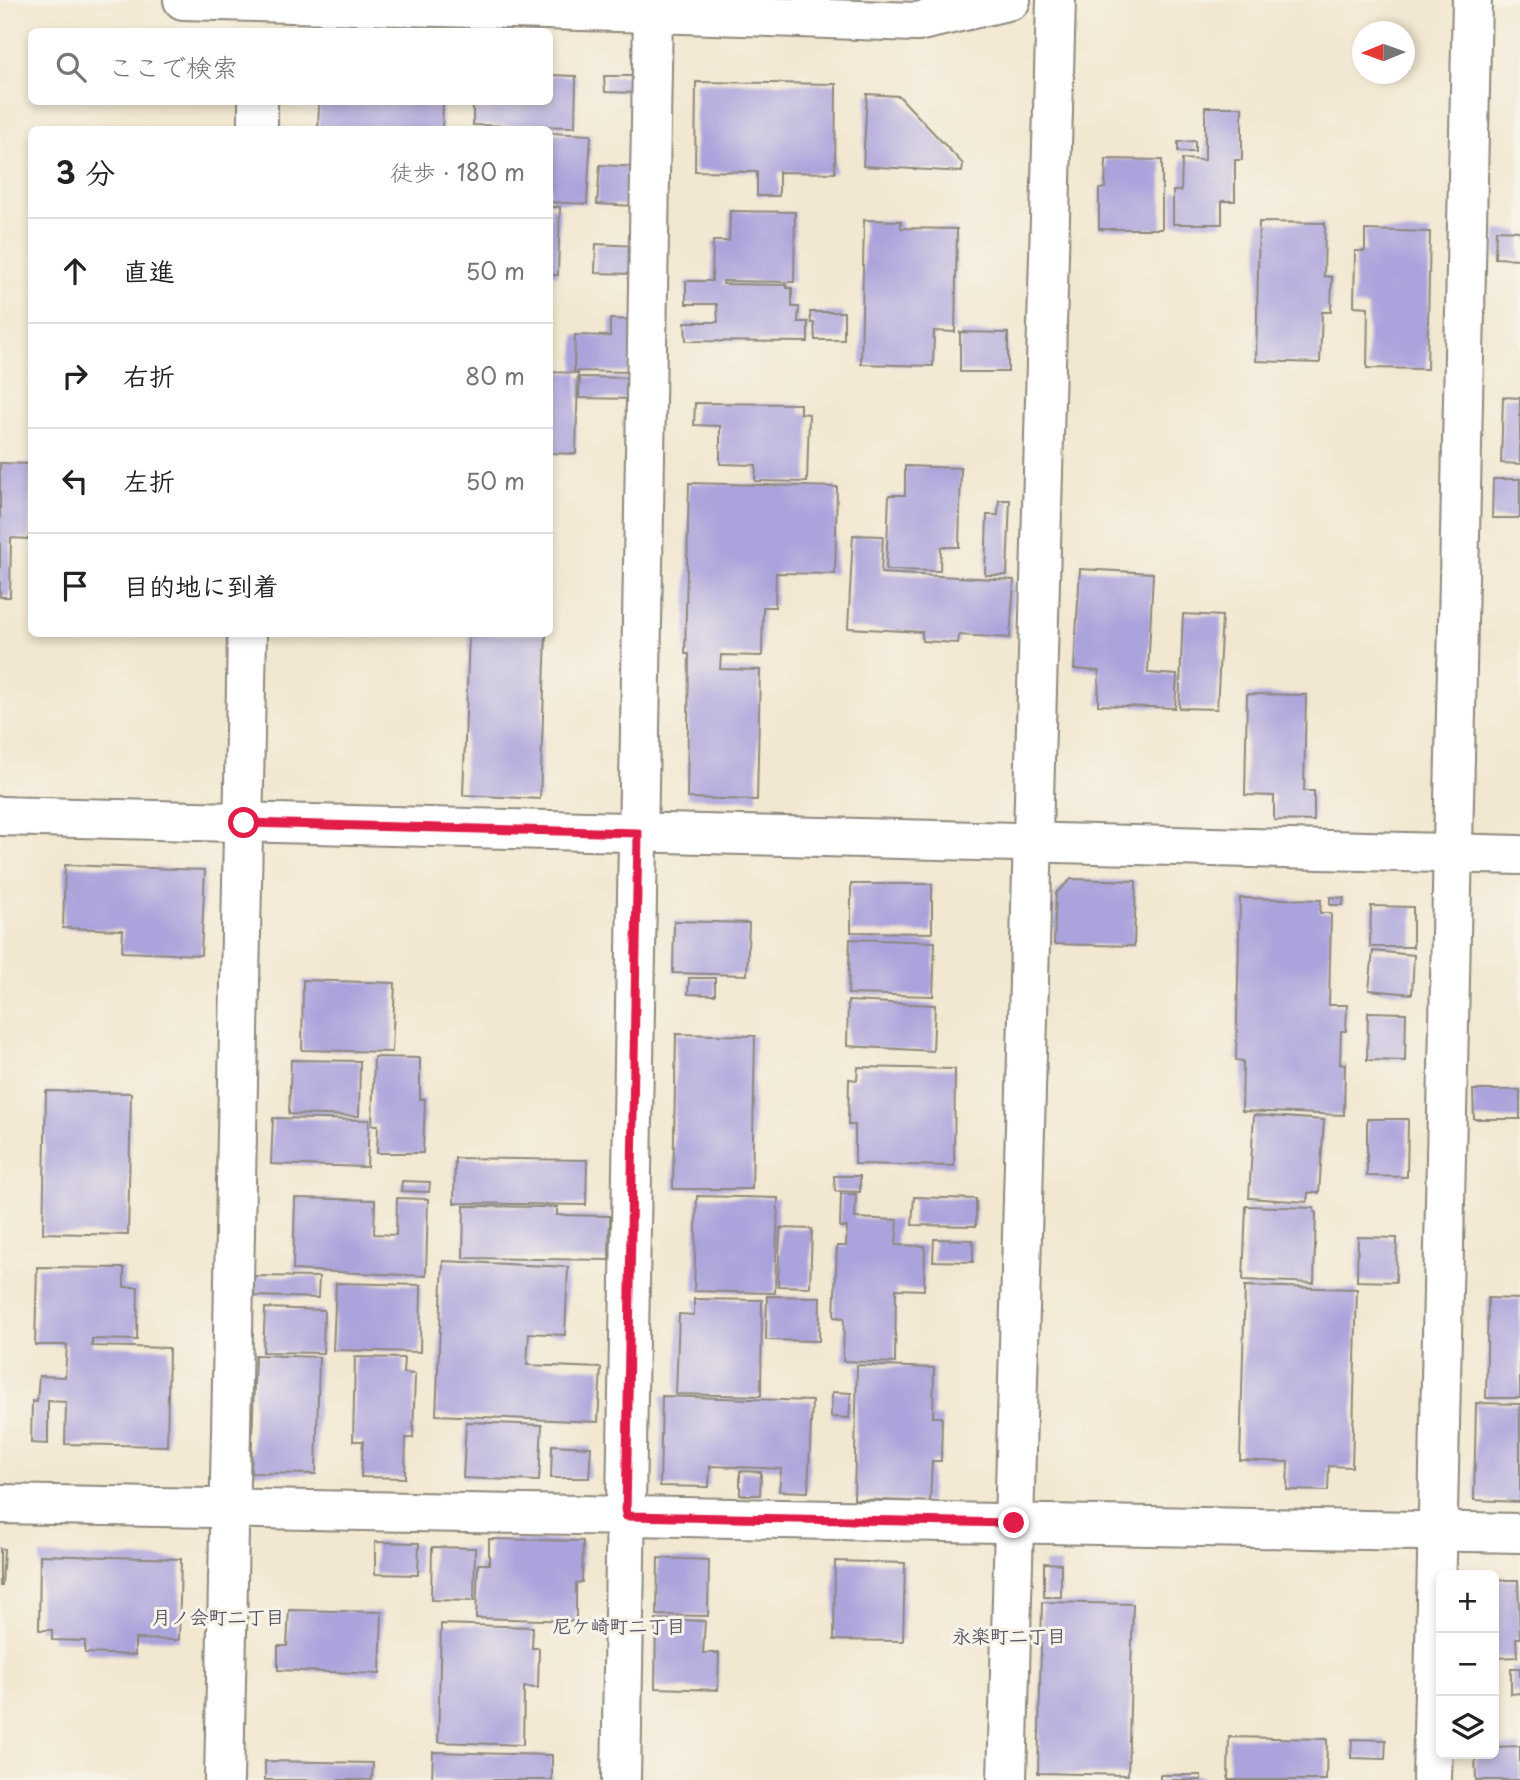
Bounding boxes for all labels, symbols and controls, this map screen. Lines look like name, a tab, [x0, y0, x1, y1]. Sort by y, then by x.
north arrow	[1352, 21, 1415, 84]
search box	[28, 28, 553, 105]
text: ここで検索	[108, 47, 238, 86]
icon: search	[52, 48, 90, 86]
text: 3 分	[56, 149, 115, 194]
text: 徒歩 · 180 m	[390, 154, 525, 189]
text: 直進	[123, 251, 175, 290]
icon: ahead	[56, 252, 94, 290]
text: 50 m	[465, 253, 525, 288]
text: 右折	[123, 356, 175, 395]
icon: right	[56, 357, 94, 395]
text: 80 m	[465, 358, 525, 393]
text: 左折	[123, 461, 175, 500]
icon: left	[56, 462, 94, 500]
text: 50 m	[465, 463, 525, 498]
text: 目的地に到着	[123, 566, 279, 605]
icon: arrive	[56, 567, 94, 605]
route start	[228, 807, 259, 838]
route end	[998, 1507, 1029, 1538]
map controls	[1436, 1570, 1499, 1759]
button: +	[1436, 1570, 1499, 1633]
district label: 月ノ会町二丁目	[151, 1602, 285, 1630]
district label: 尼ケ崎町二丁目	[552, 1611, 686, 1639]
district label: 永楽町二丁目	[952, 1621, 1066, 1649]
button: −	[1436, 1633, 1499, 1696]
button: layers	[1436, 1696, 1499, 1759]

